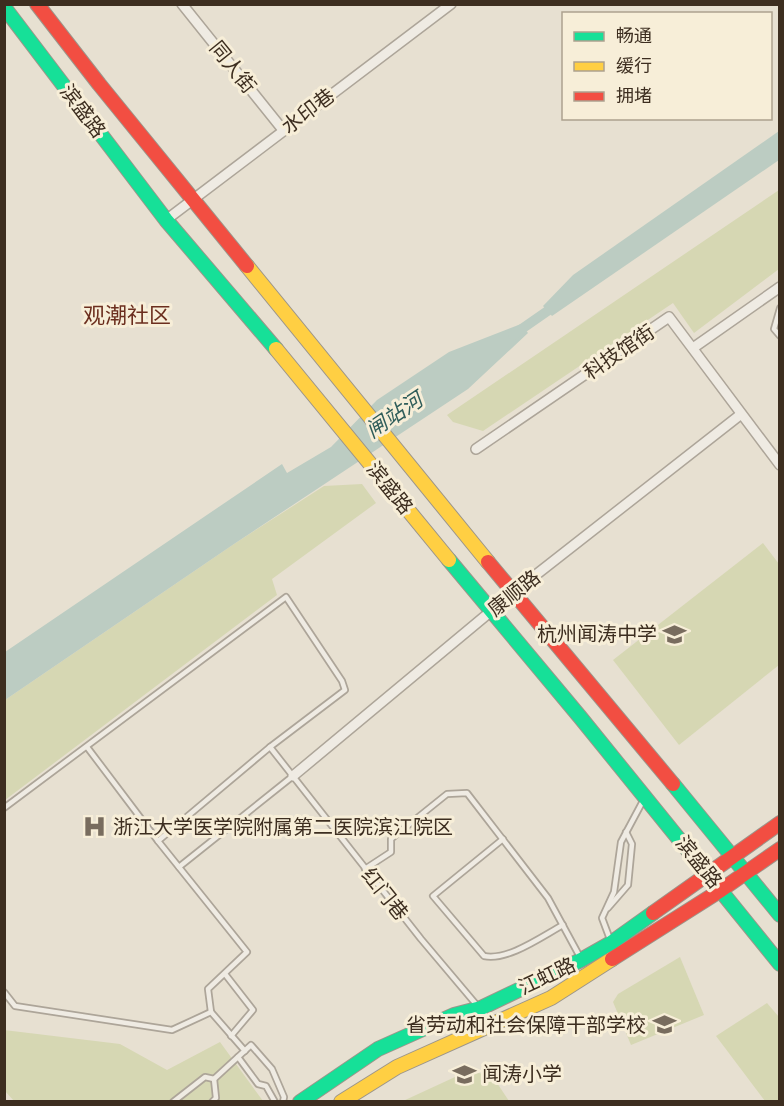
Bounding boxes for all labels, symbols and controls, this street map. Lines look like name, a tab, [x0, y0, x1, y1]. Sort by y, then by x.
legend	[562, 12, 772, 120]
text: 畅通	[616, 23, 652, 48]
street label: 同人街	[203, 35, 263, 99]
text: 缓行	[616, 53, 652, 78]
street label: 滨盛路	[54, 79, 112, 143]
street label: 水印巷	[276, 82, 340, 140]
text: 拥堵	[616, 83, 652, 108]
district label: 观潮社区	[83, 300, 171, 330]
street label: 科技馆街	[578, 318, 660, 386]
water label: 闸站河	[360, 383, 432, 445]
street label: 滨盛路	[360, 456, 420, 520]
street label: 康顺路	[482, 563, 546, 623]
place label: 杭州闻涛中学	[537, 620, 657, 648]
school or university icon: 杭州闻涛中学	[662, 621, 688, 647]
place label: 浙江大学医学院附属第二医院滨江院区	[113, 813, 453, 841]
hospital icon: 浙江大学医学院附属第二医院滨江院区	[82, 814, 108, 840]
street label: 滨盛路	[669, 830, 729, 894]
street label: 红门巷	[355, 862, 415, 926]
street label: 江虹路	[514, 951, 580, 1001]
place label: 省劳动和社会保障干部学校	[406, 1011, 646, 1039]
school or university icon: 省劳动和社会保障干部学校	[651, 1012, 677, 1038]
place label: 闻涛小学	[482, 1060, 562, 1088]
school or university icon: 闻涛小学	[451, 1061, 477, 1087]

